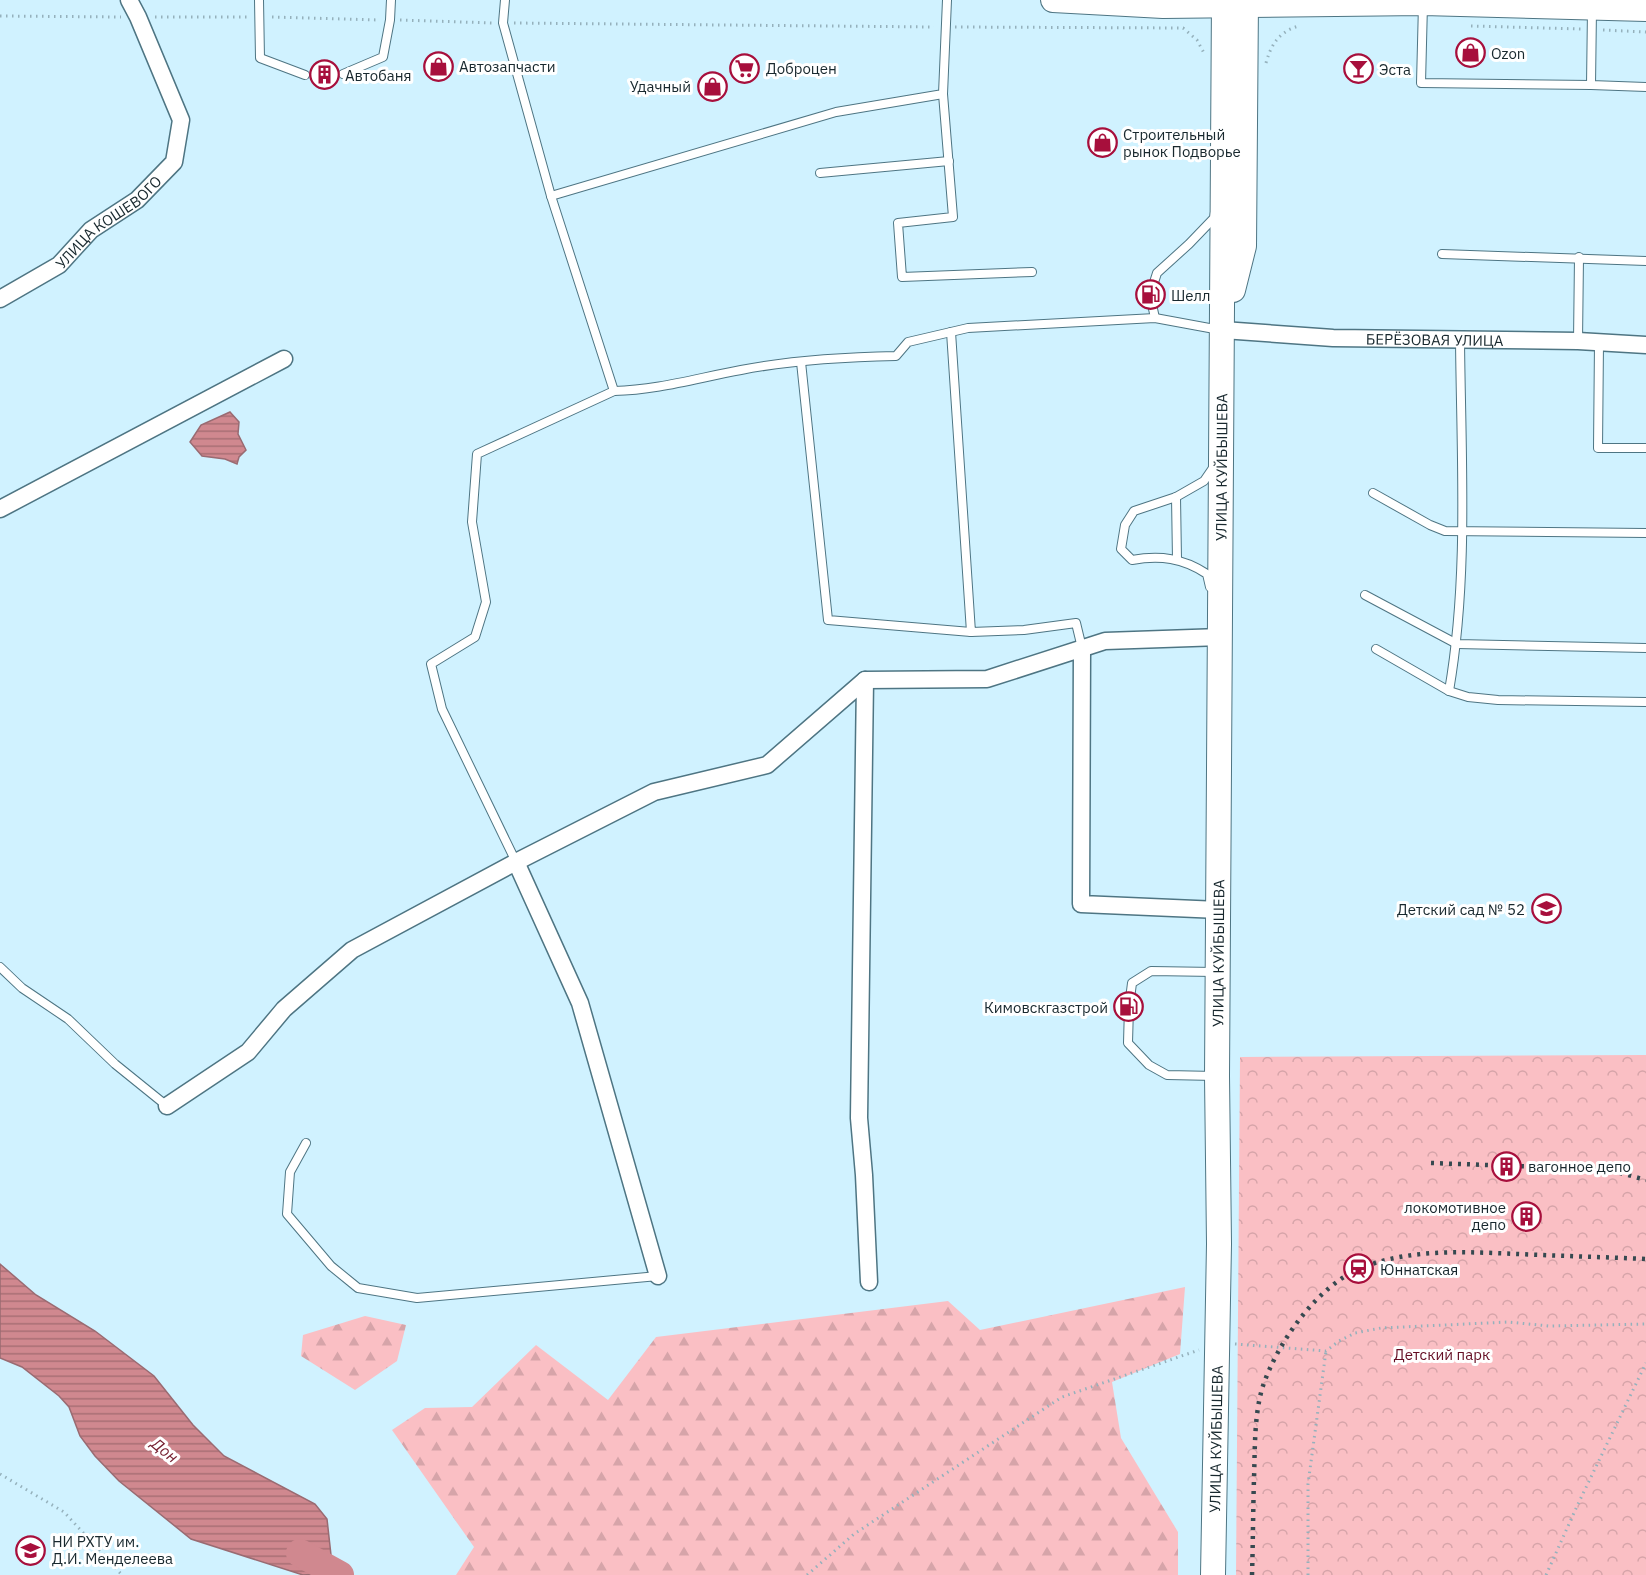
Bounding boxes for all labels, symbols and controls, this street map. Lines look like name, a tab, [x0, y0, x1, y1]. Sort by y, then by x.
shop icon: Ozon	[1454, 37, 1486, 69]
place label: Ozon	[1491, 44, 1525, 63]
shop icon: Автозапчасти	[422, 50, 454, 82]
supermarket icon: Доброцен	[729, 52, 761, 84]
bar icon: Эста	[1342, 53, 1374, 85]
place label: Автозапчасти	[459, 57, 556, 76]
building icon: Автобаня	[308, 59, 340, 91]
place label: Доброцен	[766, 59, 837, 78]
place label: Эста	[1379, 60, 1411, 79]
place label: Автобаня	[345, 66, 411, 85]
shop icon: Удачный	[696, 70, 728, 102]
place label: Удачный	[630, 77, 691, 96]
place label: Строительный рынок Подворье	[1123, 125, 1241, 161]
shop icon: Строительный рынок Подворье	[1086, 127, 1118, 159]
street label: УЛИЦА КОШЕВОГО	[51, 171, 165, 272]
fuel station icon: Шелл	[1134, 279, 1166, 311]
place label: Шелл	[1171, 286, 1211, 305]
street label: БЕРЁЗОВАЯ УЛИЦА	[1366, 329, 1504, 350]
street label: УЛИЦА КУЙБЫШЕВА	[1211, 393, 1231, 541]
street label: УЛИЦА КУЙБЫШЕВА	[1208, 879, 1228, 1027]
school or university icon: Детский сад № 52	[1530, 893, 1562, 925]
place label: Детский сад № 52	[1397, 900, 1525, 919]
fuel station icon: Кимовскгазстрой	[1113, 991, 1145, 1023]
place label: Кимовскгазстрой	[984, 998, 1108, 1017]
building icon: вагонное депо	[1491, 1150, 1523, 1182]
place label: вагонное депо	[1528, 1157, 1631, 1176]
place label: локомотивное депо	[1404, 1198, 1506, 1234]
building icon: локомотивное депо	[1511, 1200, 1543, 1232]
station icon: Юннатская	[1343, 1253, 1375, 1285]
place label: Юннатская	[1380, 1260, 1458, 1279]
park label: Детский парк	[1394, 1345, 1490, 1364]
street label: УЛИЦА КУЙБЫШЕВА	[1205, 1365, 1226, 1513]
water label: Дон	[146, 1432, 182, 1467]
place label: НИ РХТУ им. Д.И. Менделеева	[52, 1532, 173, 1568]
school or university icon: НИ РХТУ им. Д.И. Менделеева	[15, 1534, 47, 1566]

